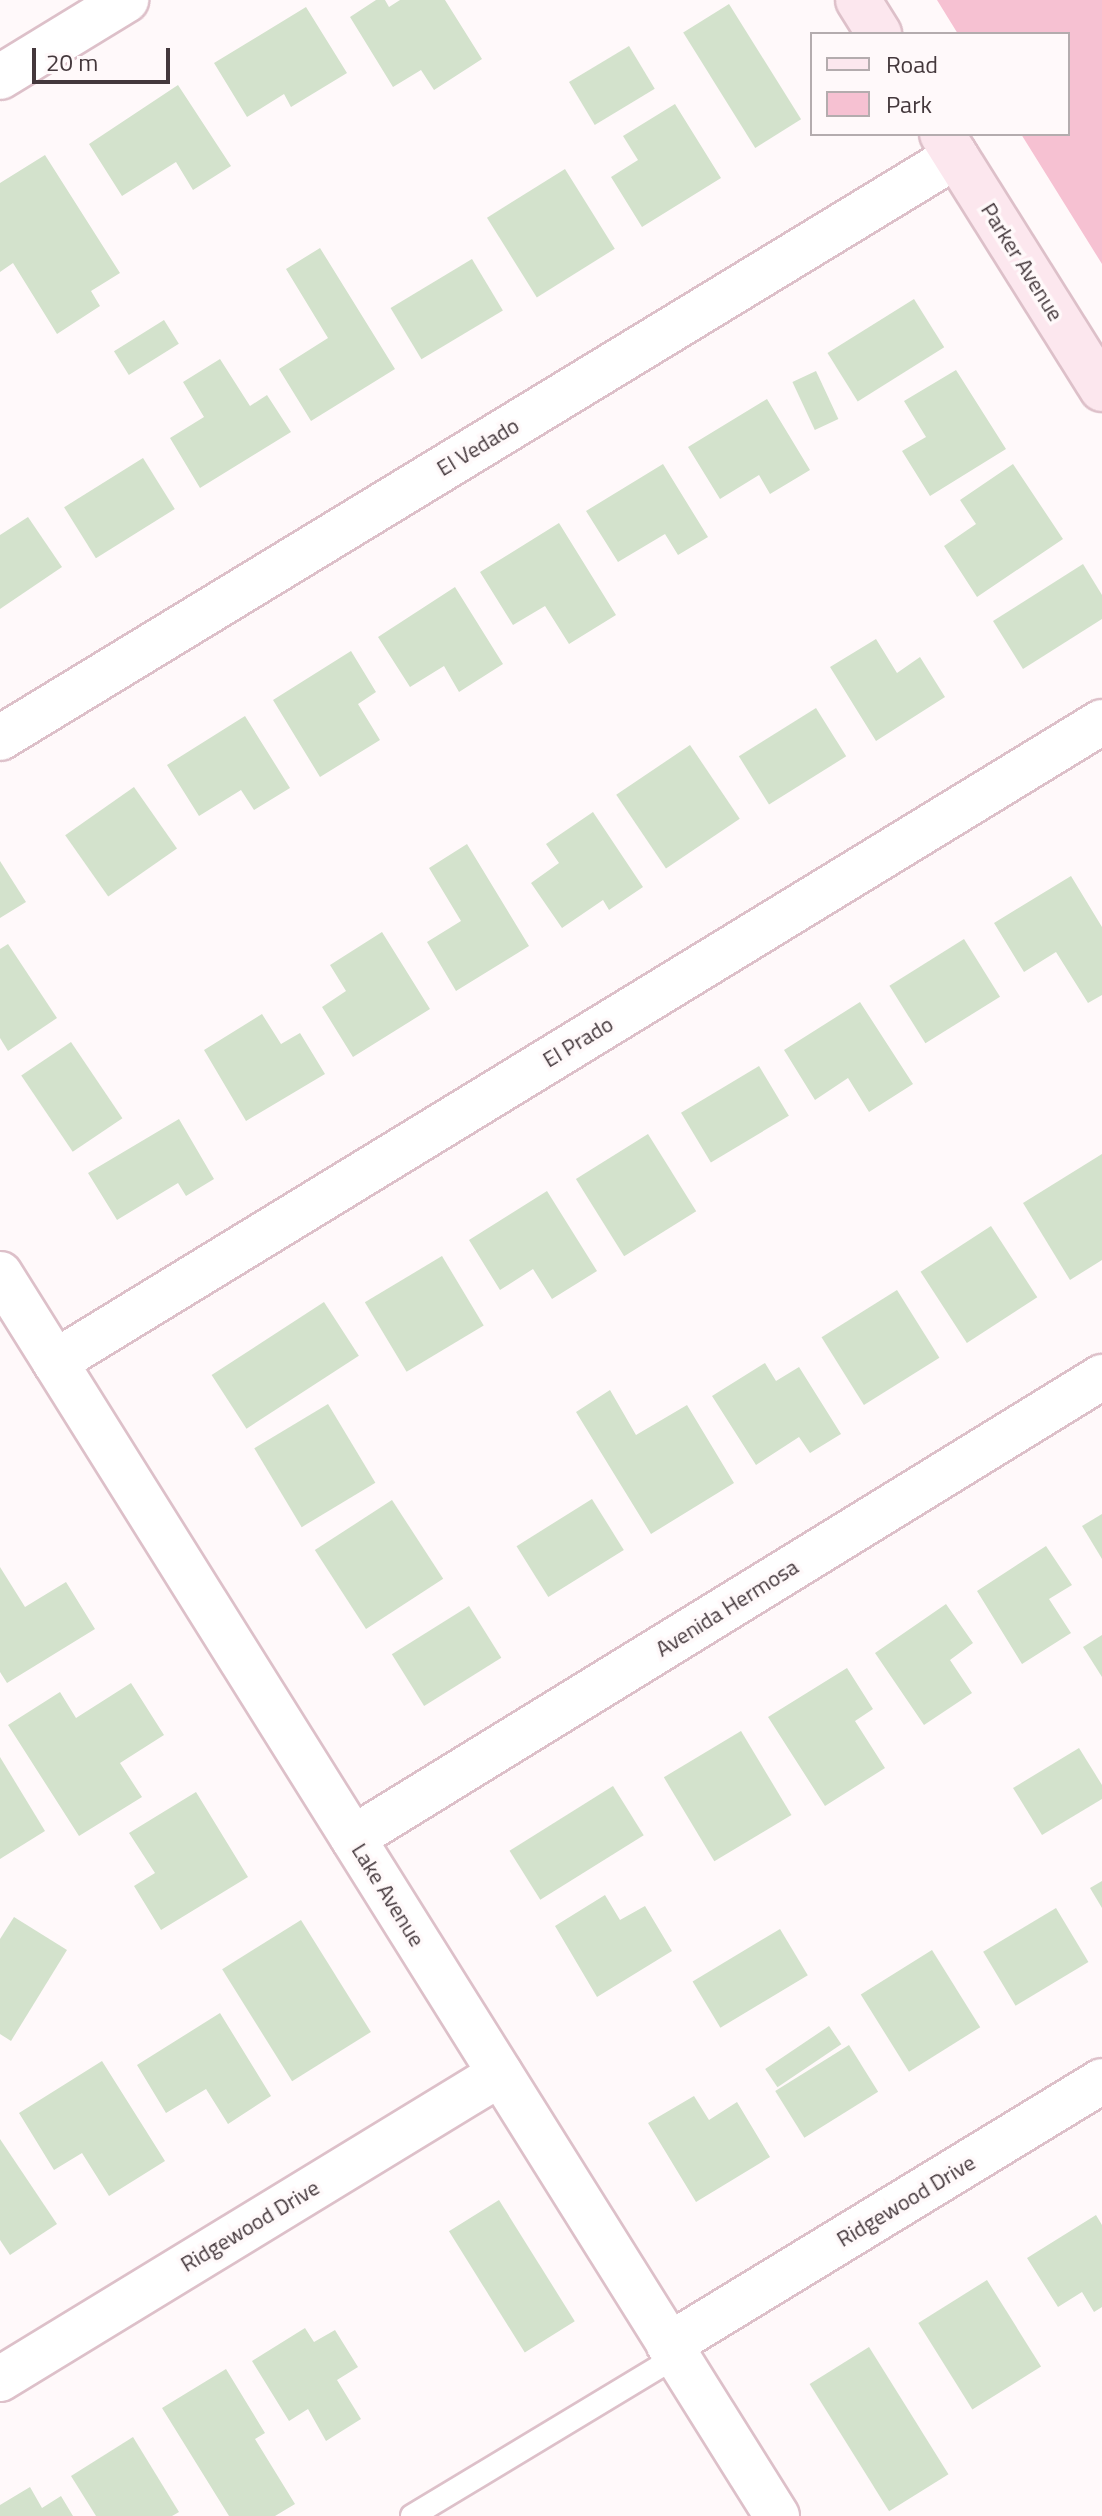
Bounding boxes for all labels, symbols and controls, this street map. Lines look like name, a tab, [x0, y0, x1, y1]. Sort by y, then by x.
scale bar	[36, 32, 174, 82]
legend	[810, 32, 1070, 136]
text: 20 m	[46, 44, 98, 80]
text: Road	[886, 46, 938, 82]
text: Park	[886, 86, 932, 122]
street label: Parker Avenue	[975, 198, 1069, 326]
street label: El Vedado	[432, 412, 524, 482]
street label: El Prado	[538, 1011, 618, 1073]
street label: Avenida Hermosa	[651, 1554, 803, 1662]
street label: Lake Avenue	[346, 1839, 430, 1951]
street label: Ridgewood Drive	[832, 2149, 980, 2253]
street label: Ridgewood Drive	[176, 2174, 324, 2278]

